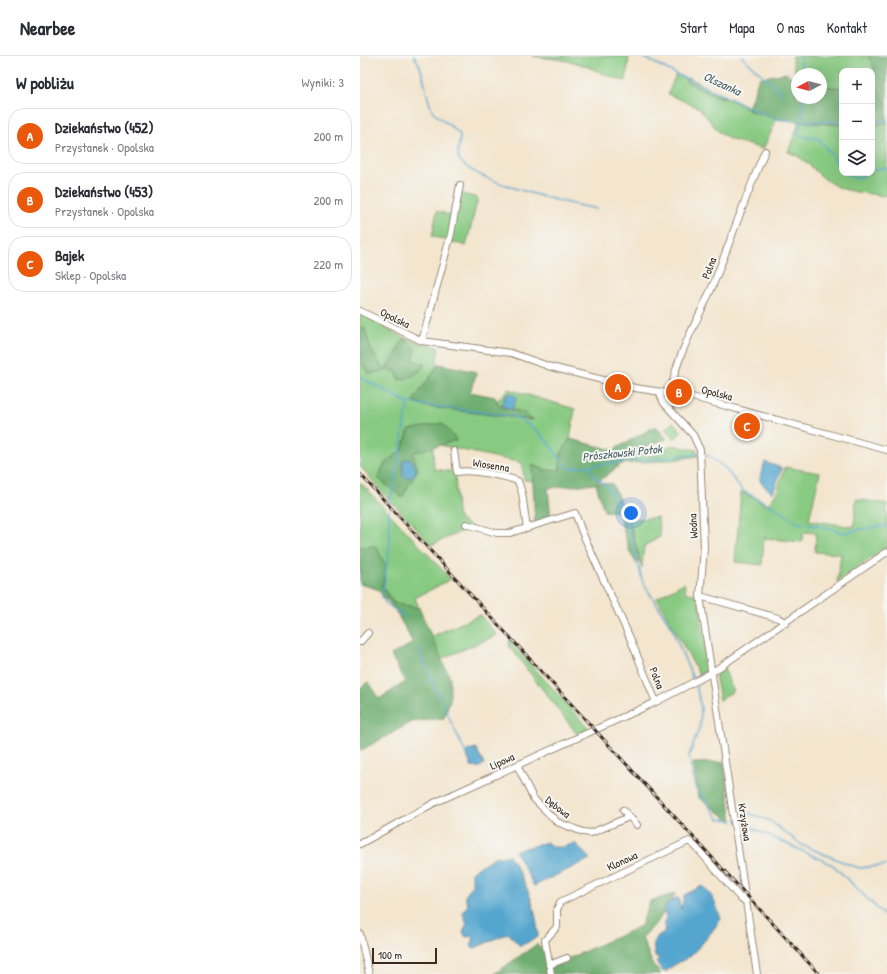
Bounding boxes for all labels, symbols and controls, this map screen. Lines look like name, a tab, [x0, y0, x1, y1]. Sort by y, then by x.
text: Nearbee	[20, 15, 75, 41]
text: Start	[680, 18, 707, 37]
text: Mapa	[729, 18, 755, 37]
text: O nas	[777, 18, 805, 37]
text: Kontakt	[827, 18, 867, 37]
water label: Olszanka	[701, 68, 745, 100]
north arrow	[791, 68, 827, 104]
map controls	[839, 68, 875, 176]
button: +	[839, 68, 875, 104]
text: W pobliżu	[16, 71, 74, 94]
text: Wyniki: 3	[302, 73, 344, 91]
button: −	[839, 104, 875, 140]
text: Dziekaństwo (452)	[55, 117, 154, 138]
text: A	[27, 127, 33, 145]
text: 200 m	[313, 127, 343, 145]
text: Przystanek · Opolska	[55, 138, 154, 156]
button: layers	[839, 140, 875, 176]
text: Dziekaństwo (453)	[55, 181, 153, 202]
text: B	[27, 191, 33, 209]
text: 200 m	[313, 191, 343, 209]
text: Przystanek · Opolska	[55, 202, 154, 220]
text: Bajek	[55, 245, 84, 266]
text: C	[26, 255, 34, 273]
text: 220 m	[313, 255, 343, 273]
street label: Polna	[699, 255, 720, 281]
text: Sklep · Opolska	[55, 266, 126, 284]
street label: Opolska	[378, 305, 413, 331]
pin: A	[605, 372, 631, 402]
pin: B	[666, 377, 692, 407]
street label: Opolska	[700, 382, 735, 404]
pin: C	[734, 411, 760, 441]
water label: Prószkowski Potok	[581, 440, 664, 465]
street label: Wiosenna	[472, 455, 511, 475]
your location	[621, 503, 641, 523]
street label: Wodna	[685, 513, 701, 539]
street label: Polna	[646, 665, 668, 691]
street label: Lipowa	[488, 749, 517, 773]
street label: Dębowa	[543, 793, 574, 822]
street label: Krzyżowa	[735, 802, 755, 842]
street label: Klonowa	[605, 848, 640, 874]
scale bar	[372, 946, 437, 965]
text: 100 m	[378, 948, 402, 962]

